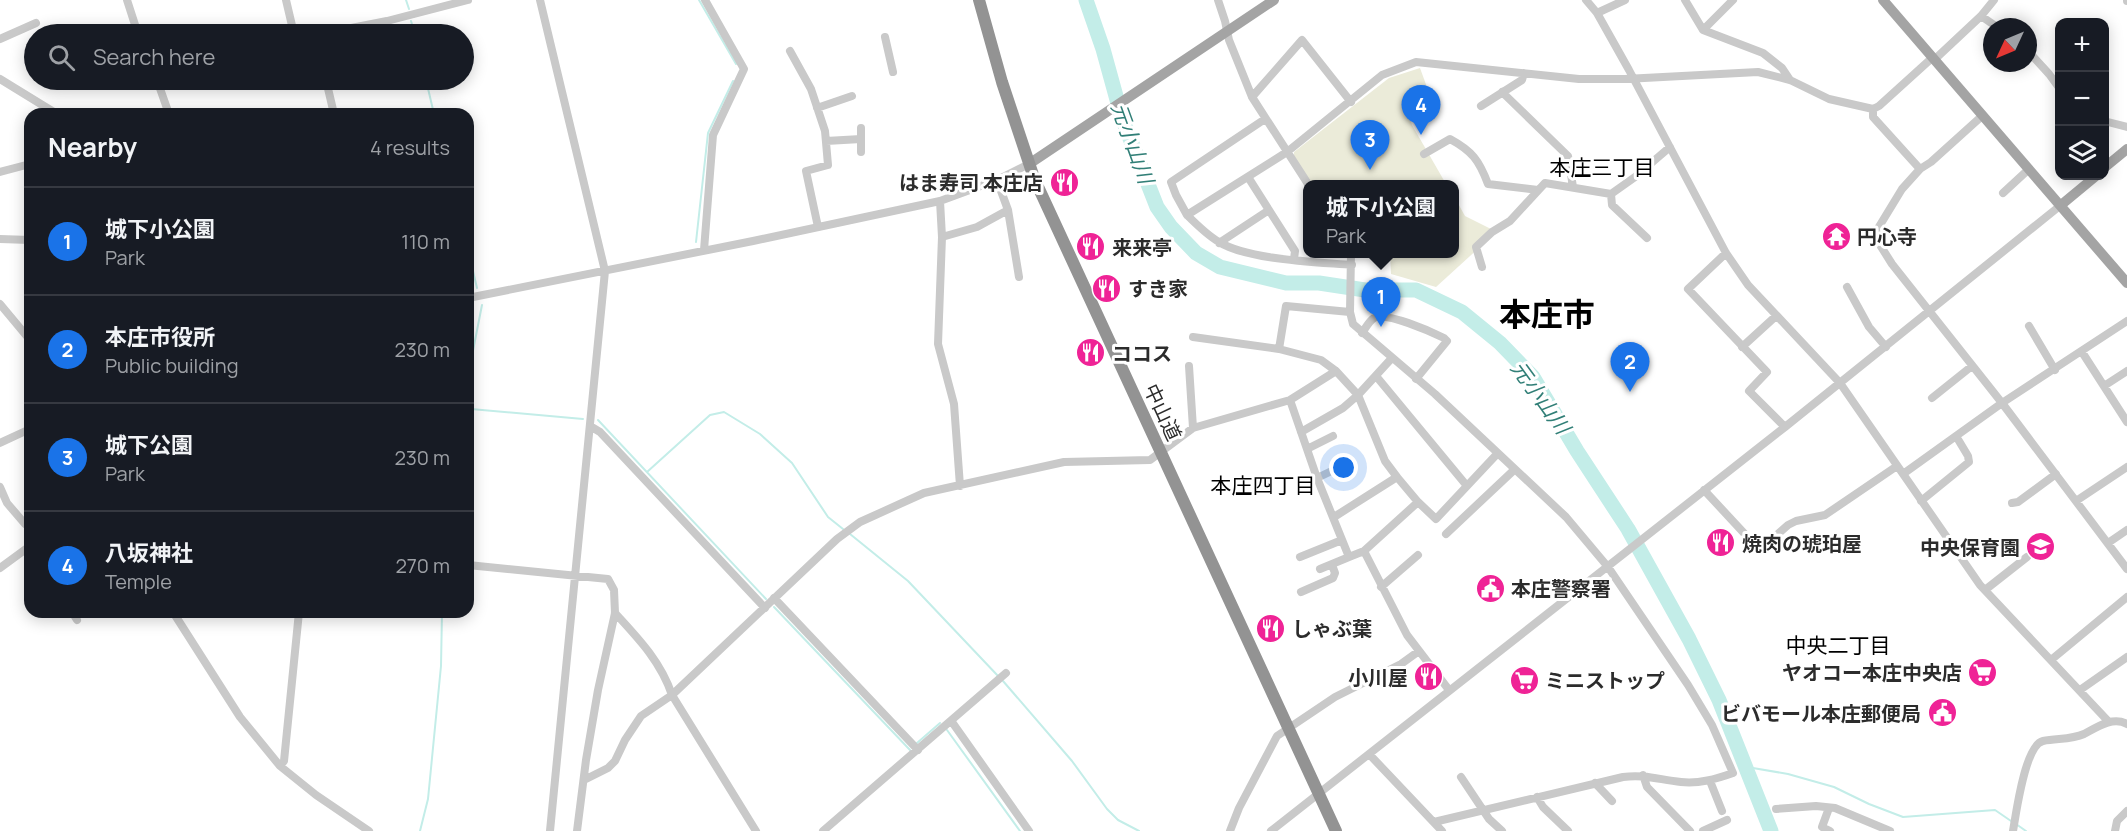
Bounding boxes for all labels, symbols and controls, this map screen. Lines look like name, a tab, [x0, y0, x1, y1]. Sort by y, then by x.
north arrow	[1983, 18, 2037, 72]
map controls	[2055, 18, 2109, 180]
button: +	[2055, 18, 2109, 72]
search box	[24, 24, 474, 90]
icon: search	[45, 41, 78, 74]
text: Search here	[93, 42, 215, 72]
button: −	[2055, 72, 2109, 126]
pin: 4	[1402, 86, 1440, 135]
water label: 元小山川	[1105, 99, 1161, 189]
pin: 3	[1350, 120, 1390, 170]
button: layers	[2055, 126, 2109, 180]
text: Nearby	[48, 129, 137, 165]
text: 4 results	[370, 134, 450, 161]
district label: 本庄三丁目	[1550, 153, 1655, 181]
restaurant icon: はま寿司 本庄店	[1048, 166, 1080, 198]
place label: はま寿司 本庄店	[899, 169, 1043, 196]
popup	[1303, 180, 1459, 258]
text: 城下小公園	[1326, 192, 1436, 222]
text: 城下小公園	[105, 214, 215, 244]
temple icon: 円心寺	[1820, 220, 1852, 252]
text: Park	[1326, 222, 1366, 249]
place label: 円心寺	[1857, 223, 1917, 250]
text: 1	[63, 228, 72, 255]
text: 110 m	[401, 228, 450, 255]
restaurant icon: 来来亭	[1075, 231, 1107, 263]
place label: 来来亭	[1112, 234, 1172, 261]
text: Park	[105, 244, 145, 271]
restaurant icon: すき家	[1091, 272, 1123, 304]
place label: すき家	[1128, 275, 1188, 302]
pin: 1	[1362, 278, 1400, 327]
district label: 本庄市	[1499, 292, 1595, 336]
text: 本庄市役所	[105, 322, 215, 352]
text: 2	[62, 336, 73, 363]
text: 230 m	[394, 336, 450, 363]
restaurant icon: ココス	[1075, 337, 1107, 369]
place label: ココス	[1112, 340, 1172, 367]
pin: 2	[1610, 342, 1650, 392]
text: Public building	[105, 352, 239, 379]
water label: 元小山川	[1505, 355, 1578, 441]
street label: 中山道	[1138, 379, 1188, 445]
text: 城下公園	[105, 430, 193, 460]
text: 3	[62, 444, 73, 471]
text: 230 m	[394, 444, 450, 471]
your location	[1329, 453, 1358, 482]
text: Park	[105, 460, 145, 487]
district label: 本庄四丁目	[1211, 471, 1316, 499]
restaurant icon: 焼肉の琥珀屋	[1705, 527, 1737, 559]
place label: 焼肉の琥珀屋	[1742, 530, 1862, 557]
school or university icon: 中央保育園	[2025, 531, 2057, 563]
place label: 中央保育園	[1920, 534, 2020, 561]
text: 八坂神社	[105, 538, 193, 568]
text: 4	[61, 552, 74, 579]
text: 270 m	[395, 552, 450, 579]
text: Temple	[105, 568, 172, 595]
public building icon: 本庄警察署	[1474, 572, 1506, 604]
place label: 本庄警察署	[1511, 575, 1611, 602]
restaurant icon: しゃぶ葉	[1255, 612, 1287, 644]
place label: しゃぶ葉	[1292, 615, 1372, 642]
district label: 中央二丁目	[1786, 631, 1891, 659]
supermarket icon: ヤオコー本庄中央店	[1967, 656, 1999, 688]
place label: ヤオコー本庄中央店	[1782, 659, 1962, 686]
restaurant icon: 小川屋	[1413, 661, 1445, 693]
place label: 小川屋	[1348, 664, 1408, 691]
supermarket icon: ミニストップ	[1508, 664, 1540, 696]
place label: ミニストップ	[1545, 667, 1665, 694]
public building icon: ビバモール本庄郵便局	[1926, 697, 1958, 729]
place label: ビバモール本庄郵便局	[1721, 700, 1921, 727]

